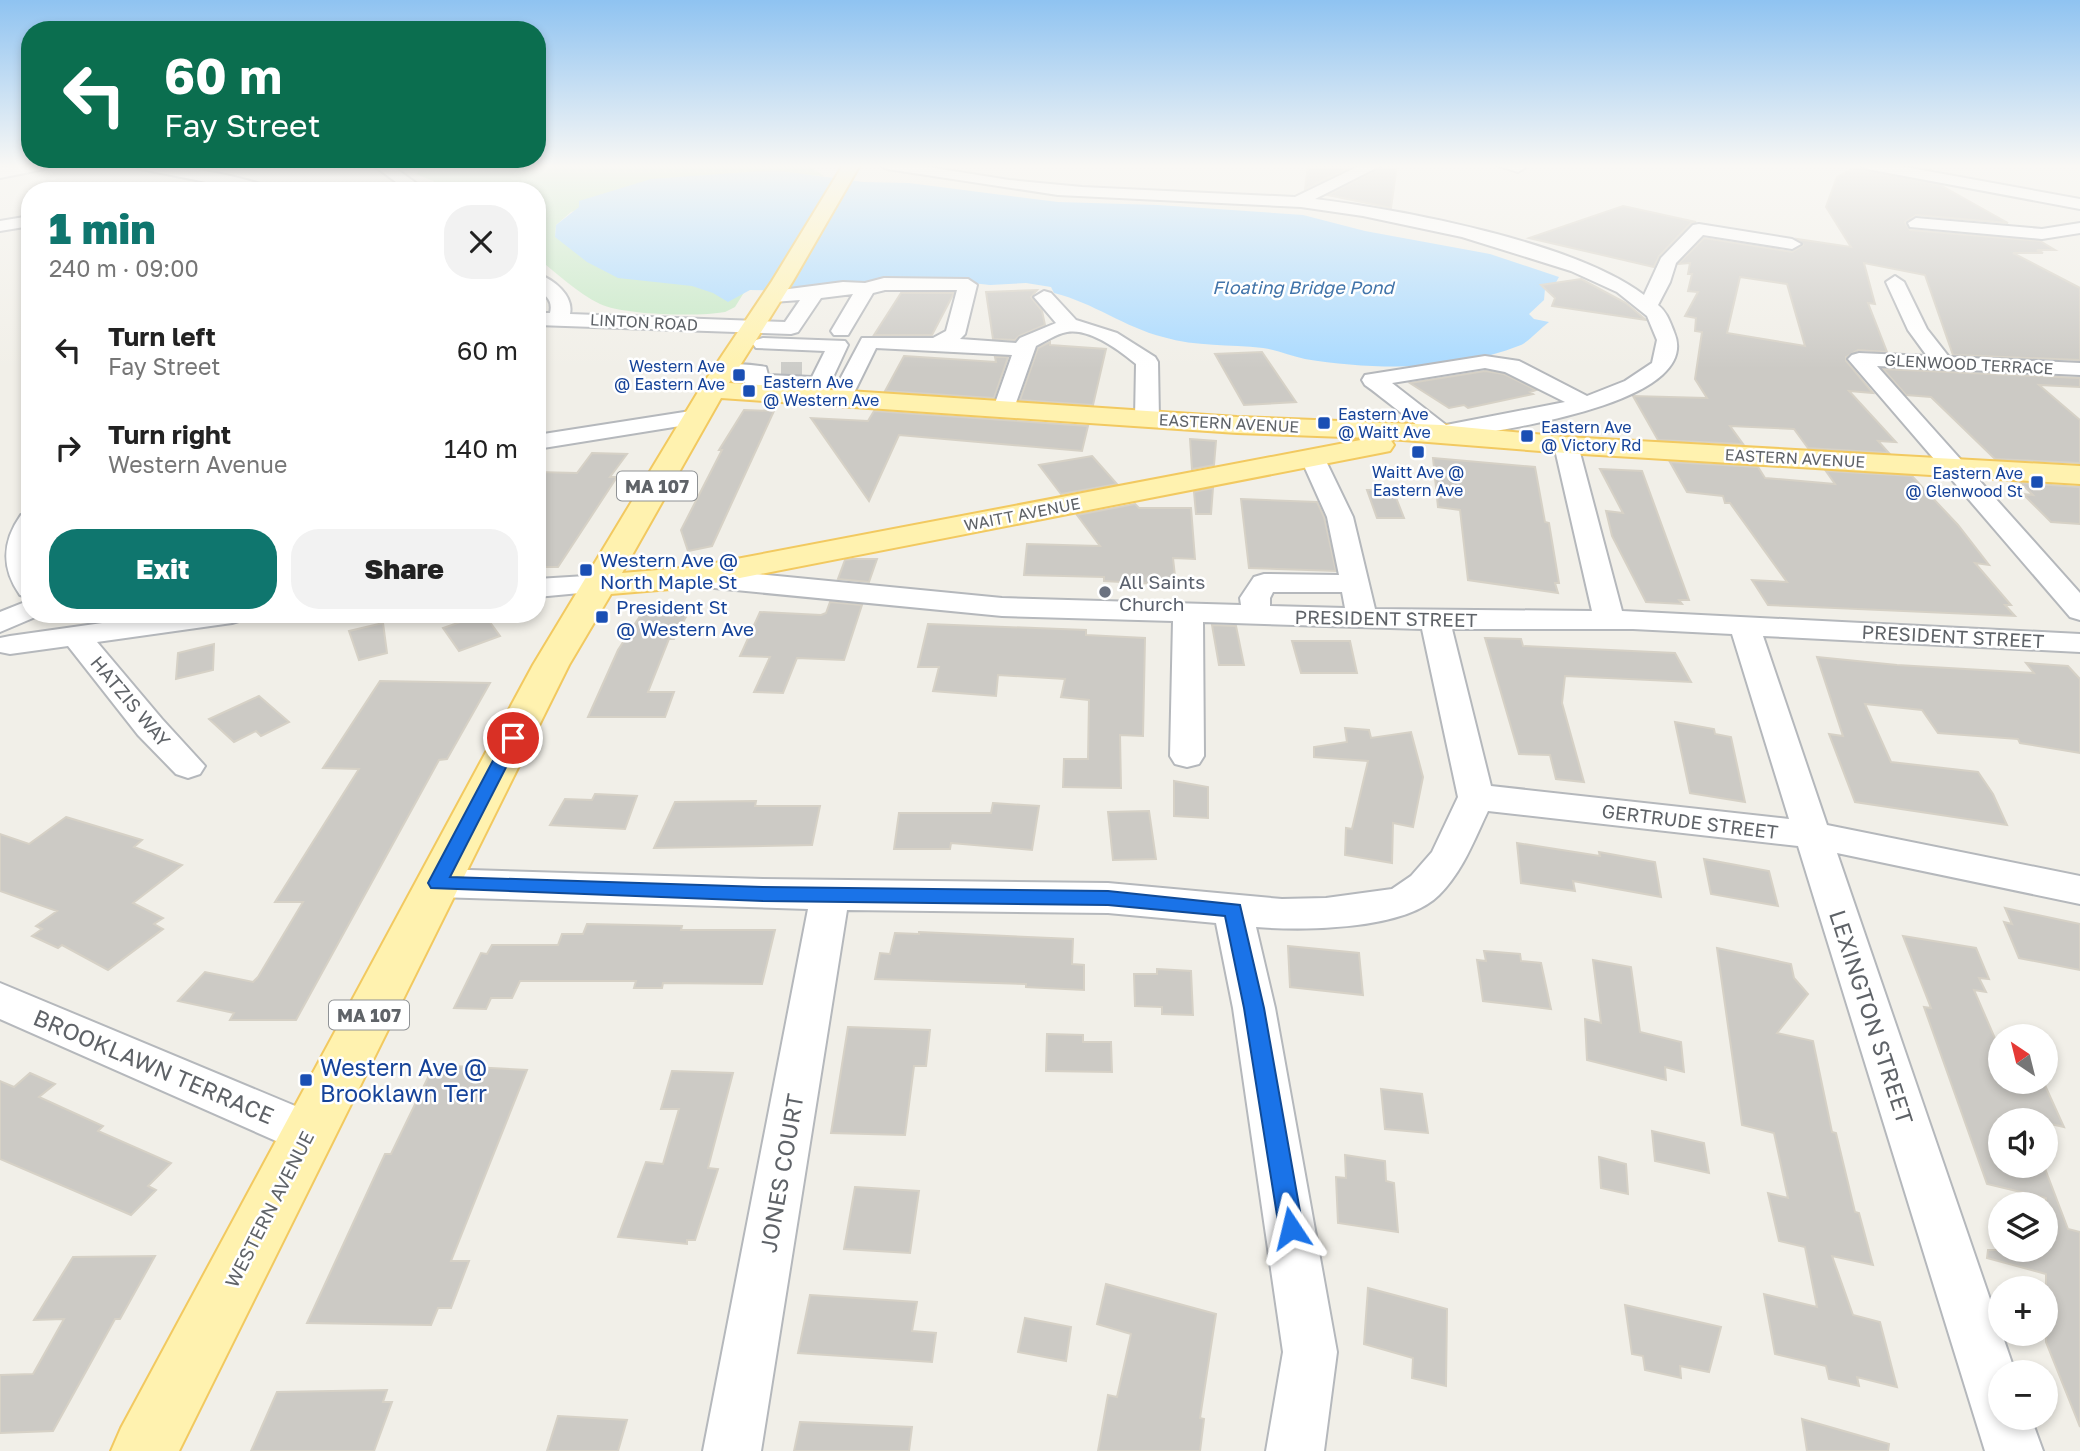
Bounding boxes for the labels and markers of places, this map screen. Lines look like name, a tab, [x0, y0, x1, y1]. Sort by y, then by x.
place label: Western Ave @ Eastern Ave	[614, 356, 725, 394]
marker: Western Ave @ Eastern Ave	[731, 367, 747, 383]
place label: Eastern Ave @ Western Ave	[763, 372, 879, 410]
marker: Eastern Ave @ Western Ave	[741, 383, 757, 399]
place label: Eastern Ave @ Waitt Ave	[1338, 404, 1431, 442]
marker: Eastern Ave @ Waitt Ave	[1316, 415, 1332, 431]
place label: Eastern Ave @ Victory Rd	[1541, 417, 1641, 455]
marker: Eastern Ave @ Victory Rd	[1519, 428, 1535, 444]
marker: Waitt Ave @ Eastern Ave	[1410, 444, 1426, 460]
place label: Waitt Ave @ Eastern Ave	[1372, 462, 1464, 500]
place label: Eastern Ave @ Glenwood St	[1905, 463, 2023, 501]
marker: Eastern Ave @ Glenwood St	[2029, 474, 2045, 490]
place label: Western Ave @ North Maple St	[600, 548, 738, 593]
marker: Western Ave @ North Maple St	[578, 562, 594, 578]
place label: All Saints Church	[1119, 570, 1205, 615]
marker: All Saints Church	[1097, 584, 1113, 600]
place label: President St @ Western Ave	[616, 595, 754, 640]
marker: President St @ Western Ave	[594, 609, 610, 625]
pin	[483, 708, 543, 768]
place label: Western Ave @ Brooklawn Terr	[320, 1053, 487, 1107]
marker: Western Ave @ Brooklawn Terr	[298, 1072, 314, 1088]

